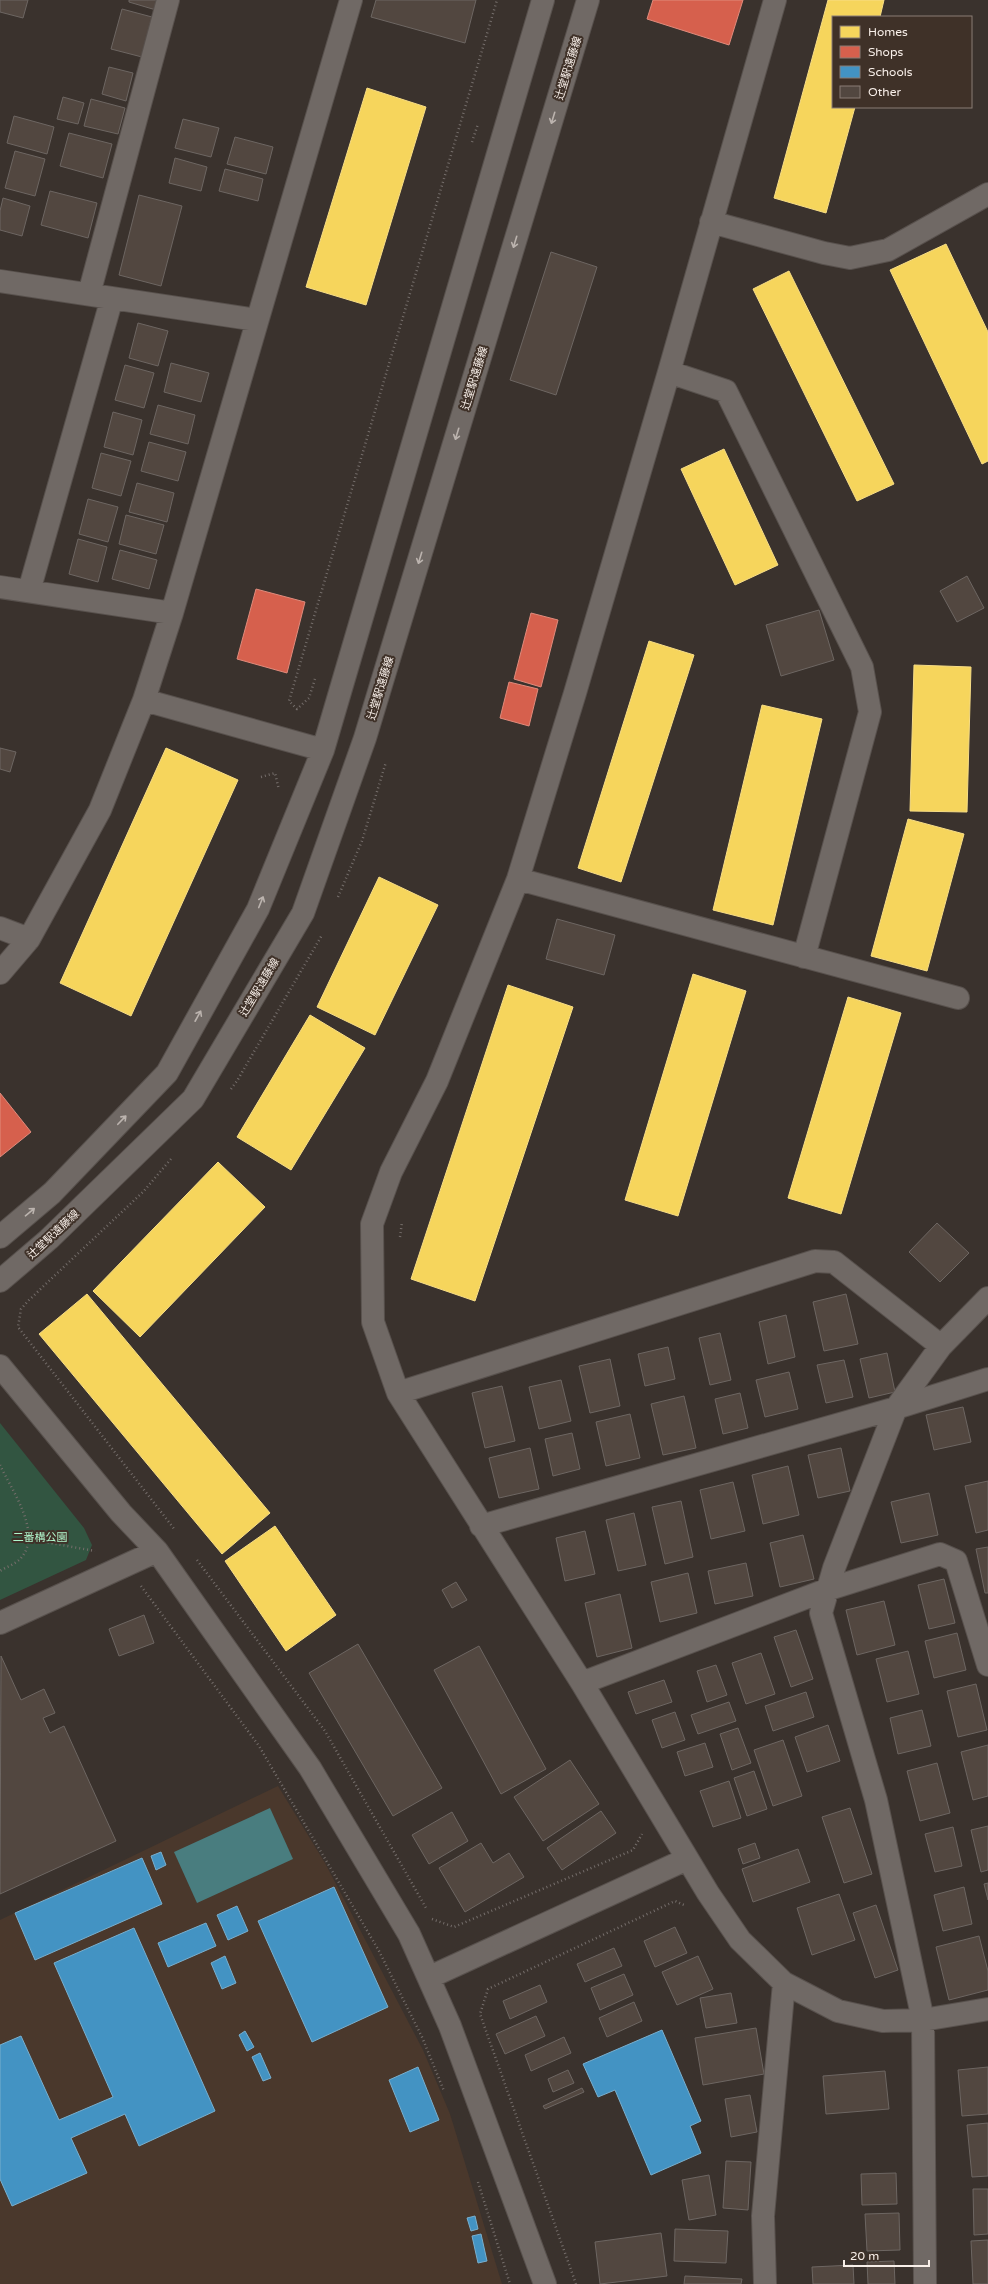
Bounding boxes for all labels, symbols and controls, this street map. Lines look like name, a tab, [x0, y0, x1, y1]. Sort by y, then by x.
legend	[832, 16, 972, 108]
text: Homes	[868, 25, 908, 39]
street label: 辻堂駅遠藤線	[553, 35, 584, 102]
text: Shops	[868, 45, 903, 59]
text: Schools	[868, 65, 913, 79]
text: Other	[868, 85, 901, 99]
one-way arrow	[549, 111, 556, 124]
one-way arrow	[511, 236, 518, 249]
street label: 辻堂駅遠藤線	[459, 345, 490, 412]
one-way arrow	[453, 427, 460, 440]
one-way arrow	[416, 551, 423, 564]
street label: 辻堂駅遠藤線	[365, 655, 396, 722]
one-way arrow	[257, 897, 265, 909]
street label: 辻堂駅遠藤線	[237, 956, 282, 1019]
one-way arrow	[195, 1010, 203, 1022]
one-way arrow	[117, 1115, 127, 1125]
street label: 辻堂駅遠藤線	[25, 1207, 82, 1262]
one-way arrow	[25, 1207, 35, 1216]
park label: 二番構公園	[13, 1531, 68, 1544]
scale bar	[844, 2242, 929, 2268]
text: 20 m	[850, 2249, 879, 2263]

